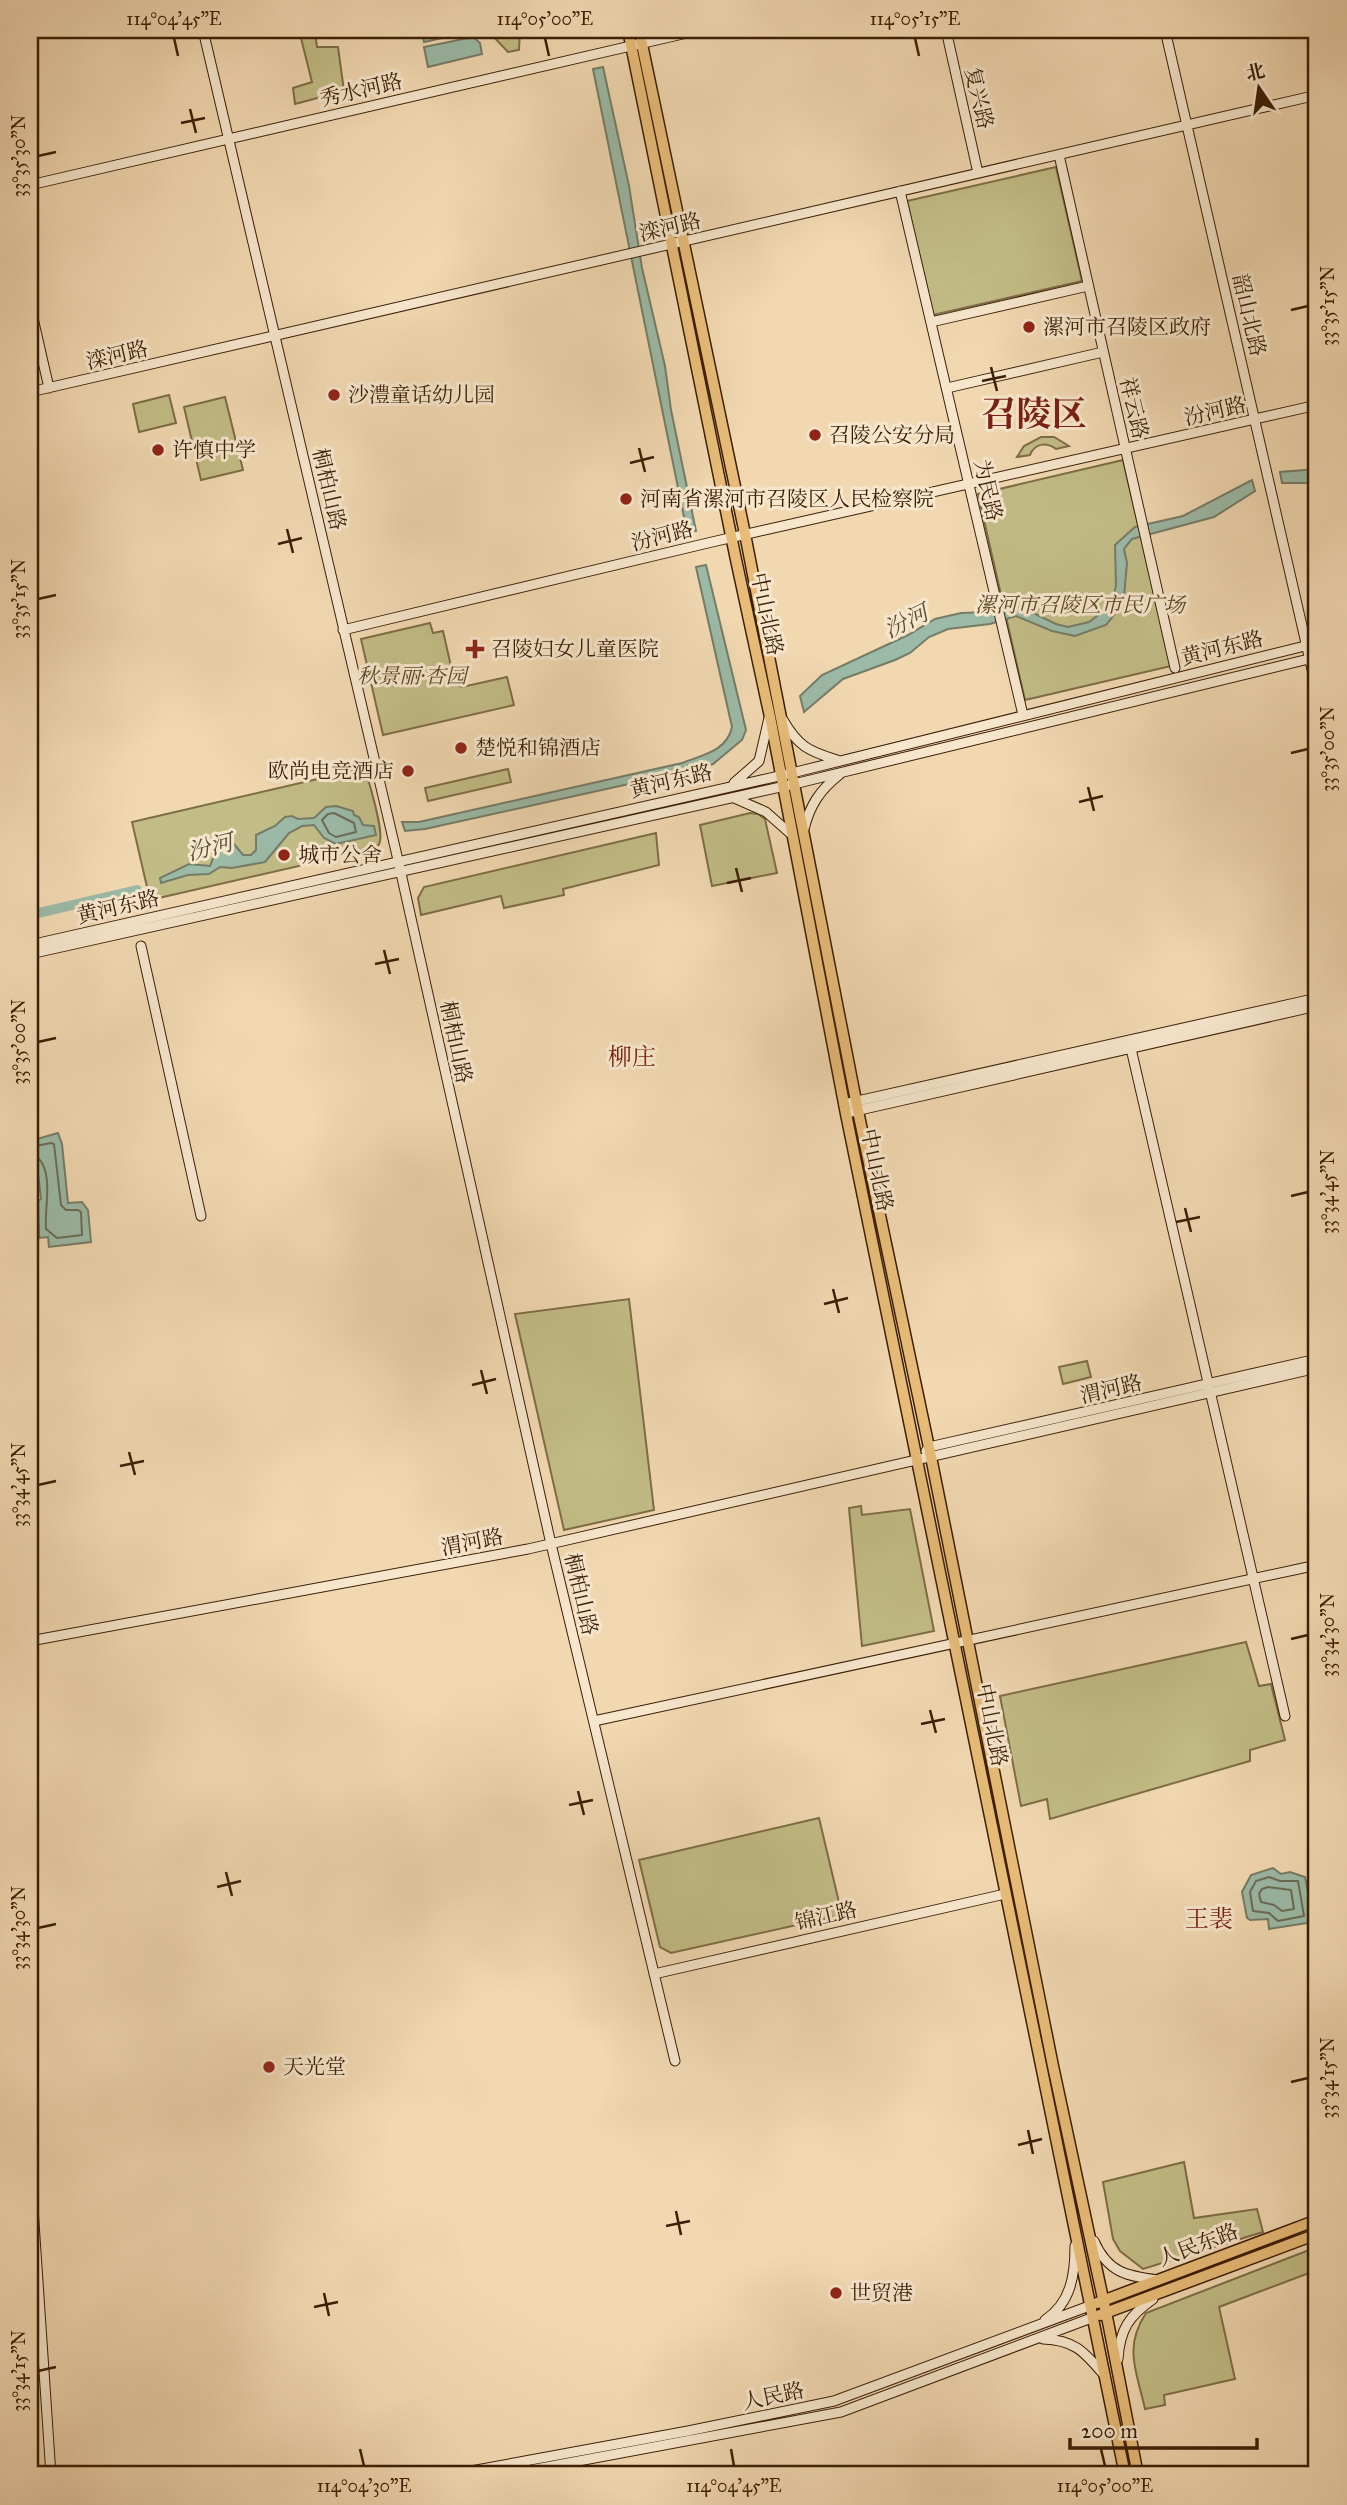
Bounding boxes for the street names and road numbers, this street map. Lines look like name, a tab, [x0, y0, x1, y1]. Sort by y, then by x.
street label: 复兴路	[959, 64, 999, 132]
street label: 秀水河路	[317, 68, 405, 112]
street label: 滦河路	[636, 207, 704, 247]
street label: 韶山北路	[1227, 271, 1271, 359]
street label: 滦河路	[83, 335, 151, 375]
street label: 祥云路	[1114, 374, 1154, 442]
street label: 汾河路	[1181, 391, 1249, 431]
street label: 桐柏山路	[307, 445, 351, 533]
street label: 为民路	[968, 456, 1008, 524]
street label: 汾河路	[628, 516, 696, 556]
street label: 中山北路	[746, 570, 788, 658]
street label: 黄河东路	[1178, 625, 1266, 671]
street label: 黄河东路	[627, 759, 715, 803]
street label: 黄河东路	[74, 885, 162, 929]
street label: 桐柏山路	[435, 998, 477, 1086]
street label: 中山北路	[856, 1126, 898, 1214]
street label: 渭河路	[1077, 1369, 1145, 1409]
street label: 渭河路	[439, 1523, 505, 1561]
street label: 桐柏山路	[559, 1550, 603, 1638]
street label: 中山北路	[971, 1681, 1013, 1769]
street label: 锦江路	[792, 1896, 860, 1936]
street label: 人民东路	[1154, 2218, 1242, 2272]
street label: 人民路	[739, 2377, 807, 2415]

